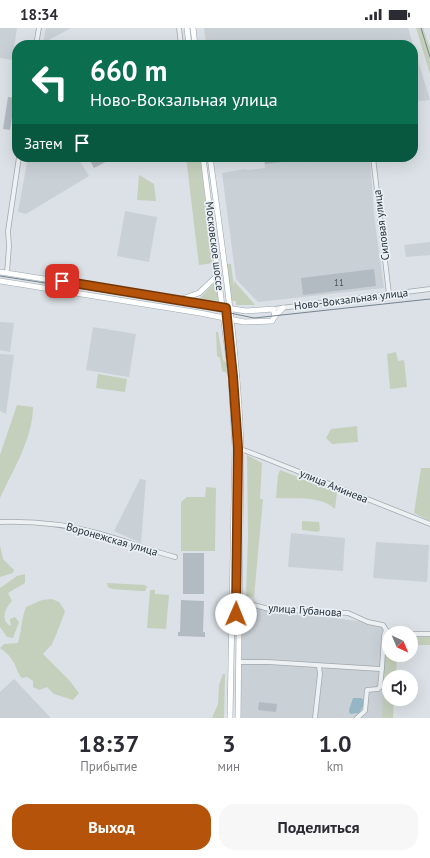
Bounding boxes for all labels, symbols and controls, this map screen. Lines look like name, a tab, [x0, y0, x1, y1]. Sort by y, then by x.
text: 18:34	[20, 5, 58, 24]
text: 660 m	[90, 52, 167, 89]
icon: left	[24, 56, 76, 108]
text: Ново-Вокзальная улица	[90, 88, 278, 111]
icon: arrive	[71, 132, 93, 154]
text: Затем	[24, 134, 63, 153]
street label: Силовая улица	[370, 189, 392, 261]
street label: Московское шоссе	[203, 201, 227, 292]
pin	[45, 264, 79, 298]
icon: arrive	[51, 270, 73, 292]
house number: 11	[334, 277, 344, 288]
street label: Ново-Вокзальная улица	[293, 285, 409, 313]
street label: улица Аминева	[298, 466, 370, 506]
street label: Воронежская улица	[65, 519, 159, 559]
position arrow	[215, 593, 257, 635]
street label: улица Губанова	[268, 600, 342, 620]
north arrow	[382, 626, 418, 662]
map controls	[382, 626, 418, 706]
button: sound	[382, 670, 418, 706]
text: 18:37	[78, 728, 139, 759]
text: 3	[222, 728, 236, 759]
text: 1.0	[318, 728, 352, 759]
text: Прибытие	[80, 758, 137, 775]
text: мин	[218, 758, 240, 775]
text: km	[327, 758, 343, 775]
button: Выход	[12, 804, 211, 850]
button: Поделиться	[219, 804, 418, 850]

